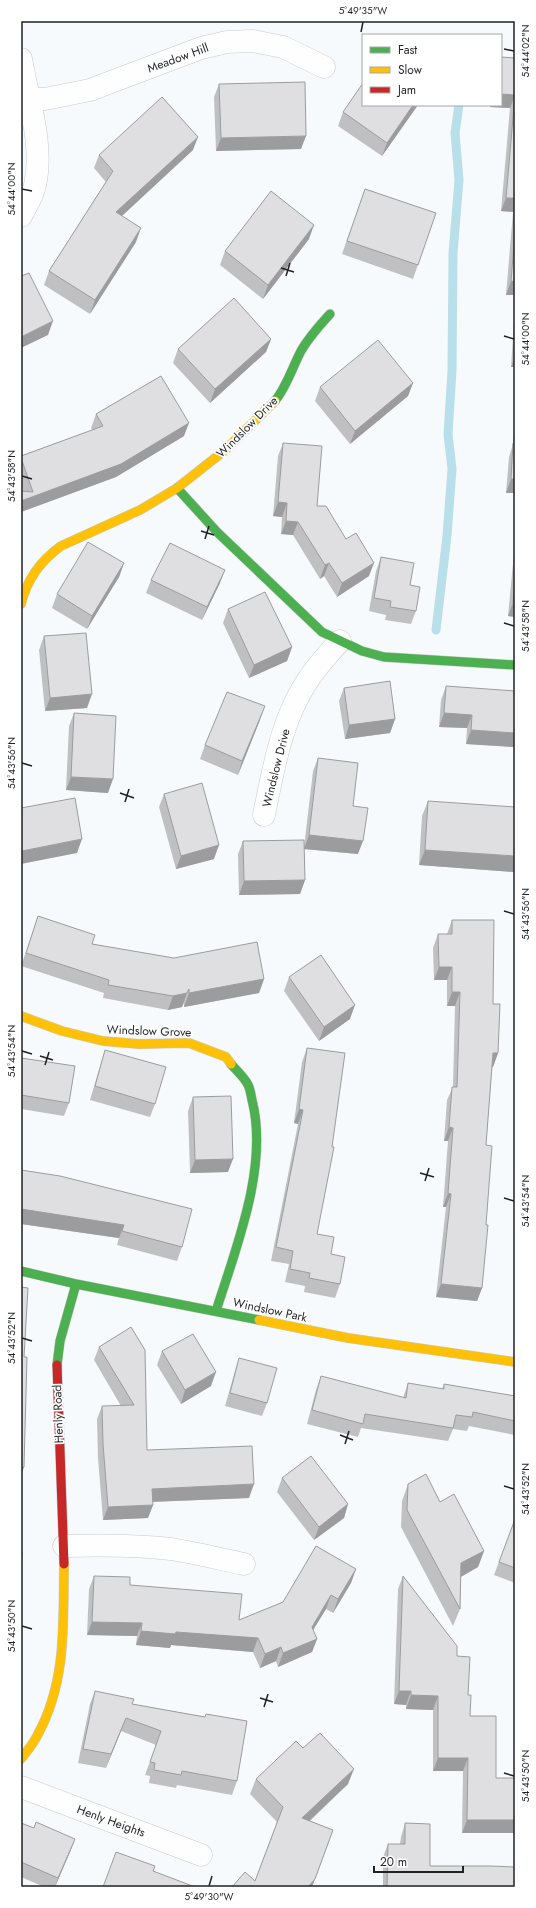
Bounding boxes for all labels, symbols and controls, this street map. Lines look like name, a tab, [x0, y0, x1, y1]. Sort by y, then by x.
text: 5°49'35"W	[339, 3, 387, 18]
text: 54°44'02"N	[518, 25, 533, 77]
legend	[362, 34, 502, 106]
street label: Meadow Hill	[145, 39, 211, 77]
text: Fast	[398, 41, 417, 59]
text: Slow	[398, 61, 423, 79]
text: Jam	[396, 81, 416, 99]
text: 54°44'00"N	[4, 162, 19, 216]
text: 54°44'00"N	[518, 312, 533, 366]
street label: Windslow Drive	[212, 392, 282, 462]
text: 54°43'58"N	[4, 450, 19, 502]
text: 54°43'58"N	[518, 600, 533, 652]
street label: Windslow Drive	[258, 727, 294, 809]
text: 54°43'56"N	[4, 737, 19, 789]
text: 54°43'56"N	[518, 888, 533, 940]
street label: Windslow Grove	[106, 1021, 192, 1041]
text: 54°43'54"N	[4, 1025, 19, 1077]
text: 54°43'54"N	[518, 1175, 533, 1227]
street label: Windslow Park	[231, 1293, 309, 1327]
text: 54°43'52"N	[4, 1312, 19, 1364]
street label: Henly Road	[48, 1384, 68, 1444]
text: 54°43'52"N	[518, 1463, 533, 1515]
text: 54°43'50"N	[4, 1600, 19, 1652]
text: 54°43'50"N	[518, 1750, 533, 1802]
street label: Henly Heights	[74, 1800, 148, 1842]
scale bar	[374, 1848, 463, 1874]
text: 20 m	[380, 1853, 407, 1871]
text: 5°49'30"W	[185, 1889, 234, 1904]

